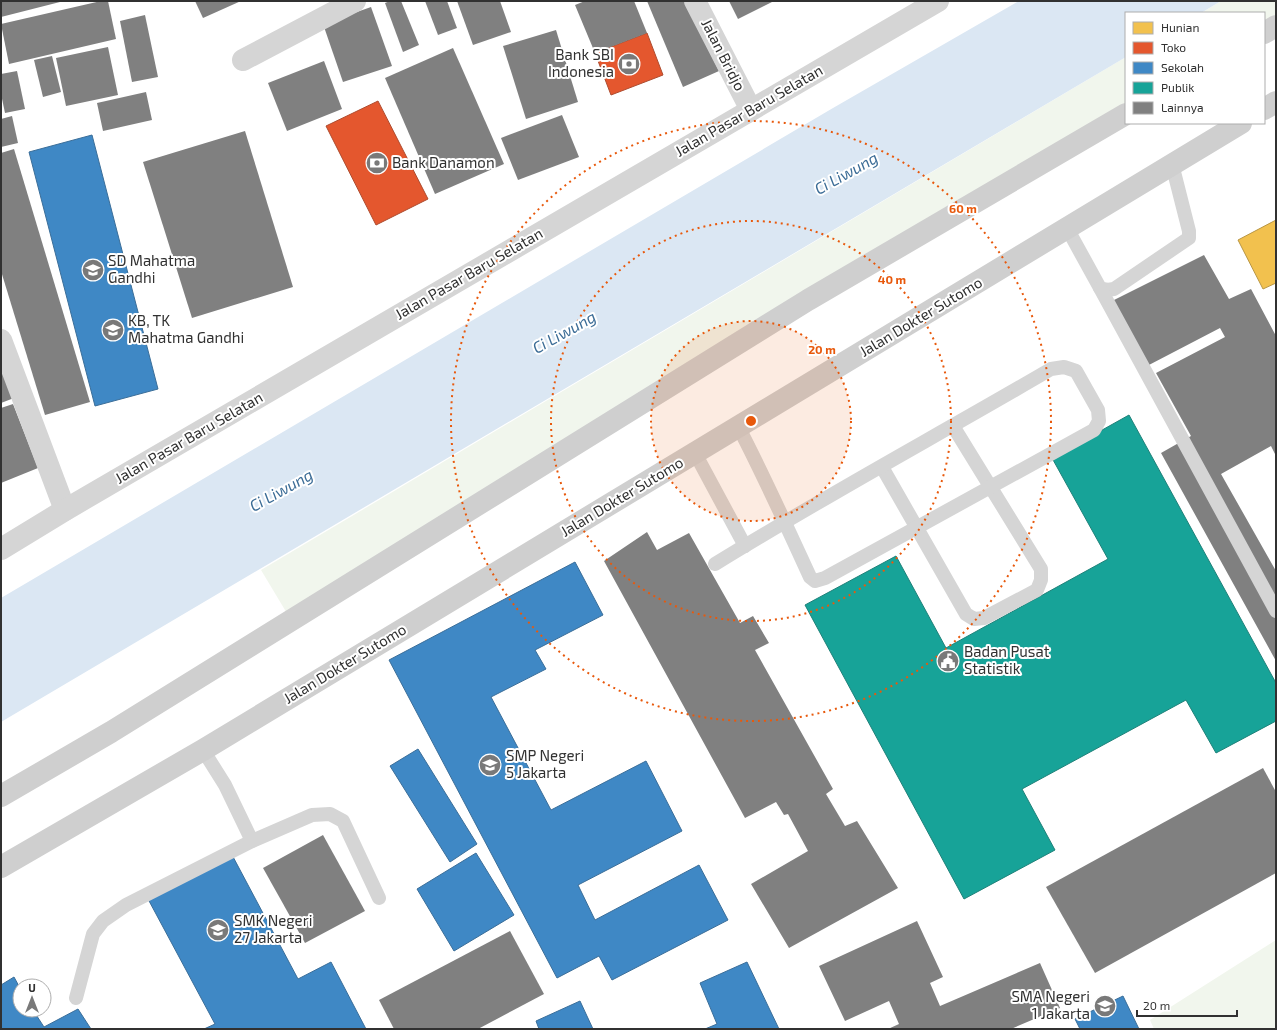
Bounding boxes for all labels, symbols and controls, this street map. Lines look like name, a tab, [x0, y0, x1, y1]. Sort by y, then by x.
legend	[1125, 12, 1265, 124]
street label: Jalan Bridjo	[697, 16, 750, 94]
text: Hunian	[1161, 20, 1199, 34]
text: Toko	[1161, 40, 1186, 54]
place label: Bank SBI Indonesia	[548, 45, 614, 80]
bank icon: Bank SBI Indonesia	[616, 51, 642, 77]
text: Sekolah	[1161, 60, 1204, 74]
street label: Jalan Pasar Baru Selatan	[672, 61, 825, 160]
text: Publik	[1161, 80, 1194, 94]
text: Lainnya	[1161, 100, 1204, 114]
water label: Ci Liwung	[811, 147, 881, 198]
bank icon: Bank Danamon	[364, 150, 390, 176]
place label: Bank Danamon	[392, 153, 495, 171]
text: 60 m	[949, 201, 977, 215]
street label: Jalan Pasar Baru Selatan	[392, 224, 545, 323]
place label: SD Mahatma Gandhi	[108, 251, 195, 286]
school or university icon: SD Mahatma Gandhi	[80, 257, 106, 283]
street label: Jalan Dokter Sutomo	[856, 272, 985, 360]
text: 40 m	[878, 272, 906, 286]
water label: Ci Liwung	[529, 306, 599, 357]
place label: KB, TK Mahatma Gandhi	[128, 311, 244, 346]
school or university icon: KB, TK Mahatma Gandhi	[100, 317, 126, 343]
text: 20 m	[808, 342, 836, 356]
street label: Jalan Pasar Baru Selatan	[112, 388, 265, 487]
centre of rings	[744, 414, 758, 428]
street label: Jalan Dokter Sutomo	[557, 452, 686, 540]
water label: Ci Liwung	[246, 464, 316, 515]
street label: Jalan Dokter Sutomo	[280, 619, 409, 707]
place label: Badan Pusat Statistik	[964, 642, 1050, 677]
public building icon: Badan Pusat Statistik	[935, 648, 961, 674]
place label: SMP Negeri 5 Jakarta	[506, 746, 584, 781]
school or university icon: SMP Negeri 5 Jakarta	[477, 752, 503, 778]
place label: SMK Negeri 27 Jakarta	[234, 911, 312, 946]
school or university icon: SMK Negeri 27 Jakarta	[205, 917, 231, 943]
north arrow	[12, 978, 52, 1018]
text: U	[28, 981, 36, 994]
place label: SMA Negeri 1 Jakarta	[1011, 987, 1090, 1022]
scale bar	[1137, 992, 1237, 1018]
school or university icon: SMA Negeri 1 Jakarta	[1092, 993, 1118, 1019]
text: 20 m	[1143, 998, 1170, 1012]

